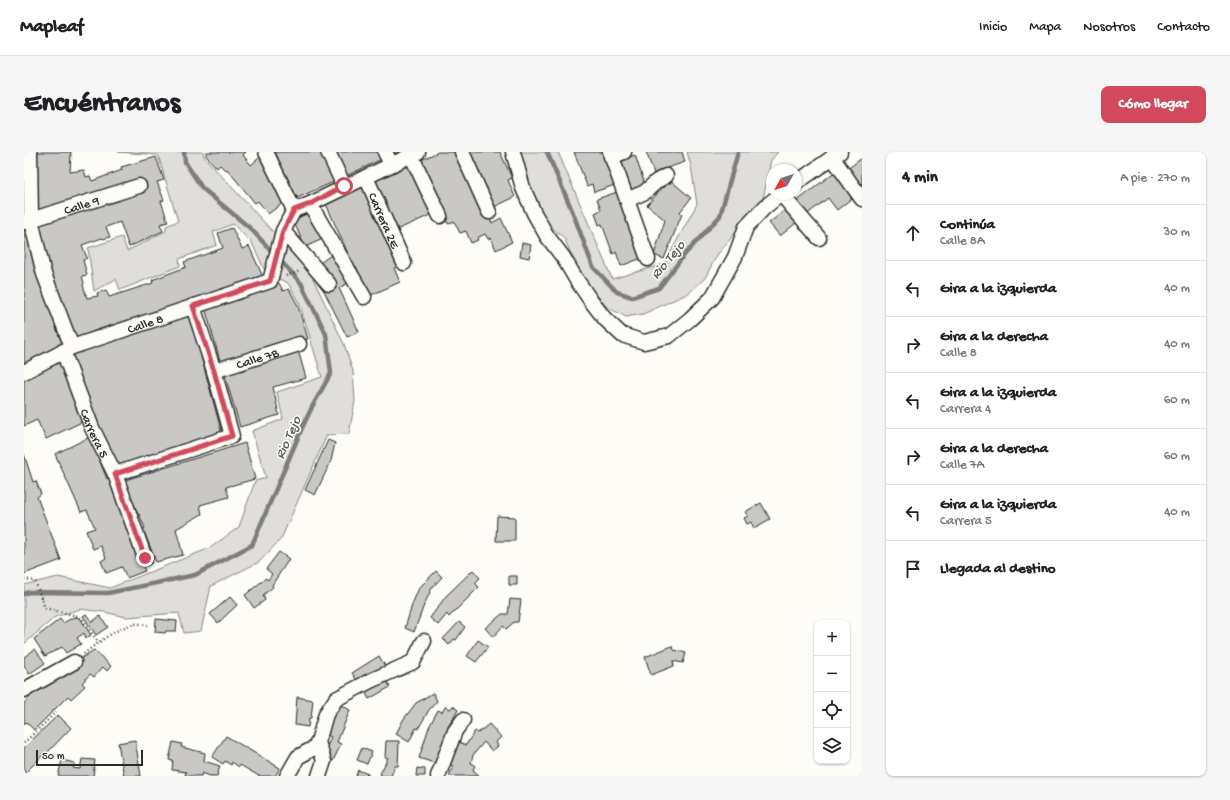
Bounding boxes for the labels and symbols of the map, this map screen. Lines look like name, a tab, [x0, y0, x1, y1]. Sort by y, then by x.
north arrow	[766, 164, 802, 200]
route start	[335, 177, 353, 195]
street label: Carrera 2E	[364, 191, 402, 252]
street label: Calle 9	[62, 194, 102, 219]
water label: Rio Tejo	[648, 237, 690, 283]
street label: Calle 8	[126, 312, 166, 338]
street label: Calle 7B	[235, 346, 281, 373]
street label: Carrera 5	[75, 407, 111, 461]
water label: Rio Tejo	[272, 413, 306, 462]
route end	[136, 549, 154, 567]
scale bar	[36, 748, 143, 767]

